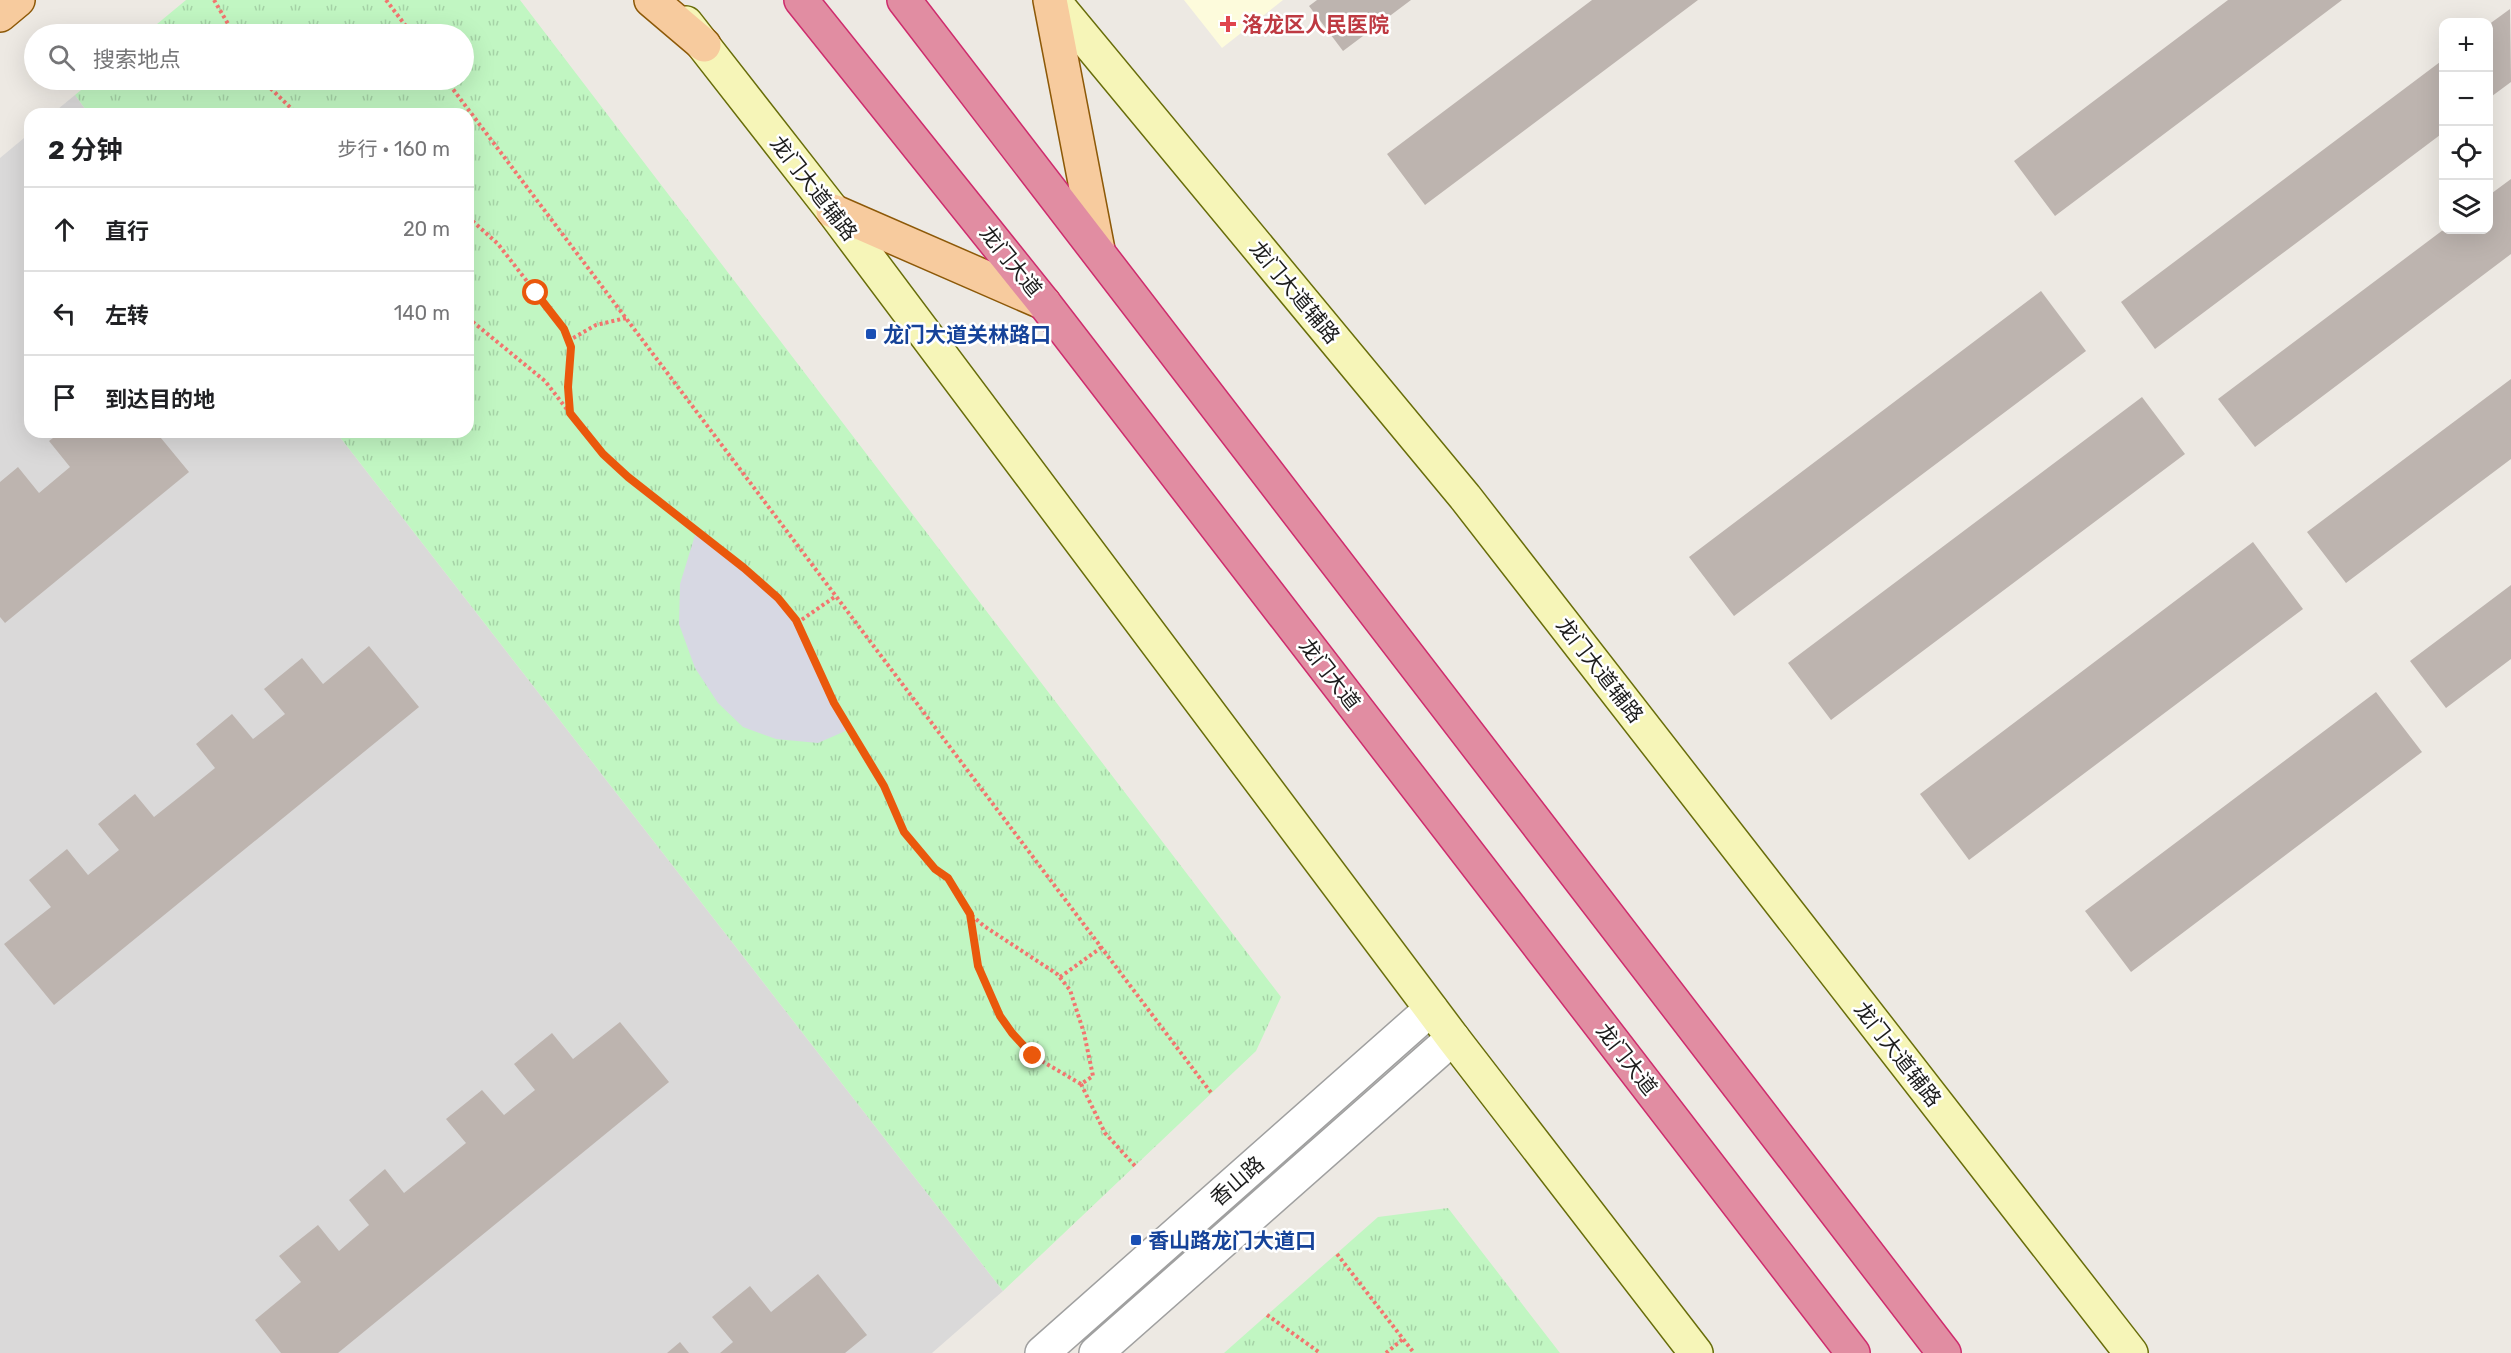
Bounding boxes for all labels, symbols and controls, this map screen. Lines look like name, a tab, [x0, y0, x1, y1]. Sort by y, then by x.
place label: 洛龙区人民医院	[1242, 12, 1389, 37]
marker: 洛龙区人民医院	[1219, 15, 1237, 33]
map controls	[2439, 18, 2493, 234]
button: +	[2439, 18, 2493, 72]
search box	[24, 24, 474, 90]
icon: search	[45, 41, 78, 74]
text: 搜索地点	[93, 46, 181, 73]
button: −	[2439, 72, 2493, 126]
button: locate	[2439, 126, 2493, 180]
street label: 龙门大道辅路	[765, 131, 863, 245]
text: 2 分钟	[48, 135, 122, 166]
text: 步行 · 160 m	[338, 137, 450, 161]
button: layers	[2439, 180, 2493, 234]
icon: ahead	[48, 213, 81, 246]
text: 20 m	[403, 217, 450, 241]
text: 直行	[105, 218, 149, 245]
street label: 龙门大道	[975, 220, 1047, 302]
street label: 龙门大道辅路	[1245, 236, 1345, 348]
route start	[522, 279, 548, 305]
icon: left	[48, 297, 81, 330]
text: 140 m	[394, 301, 450, 325]
text: 左转	[105, 302, 149, 329]
place label: 龙门大道关林路口	[883, 322, 1051, 347]
marker: 龙门大道关林路口	[864, 327, 878, 341]
icon: arrive	[48, 381, 81, 414]
text: 到达目的地	[105, 386, 215, 413]
street label: 龙门大道辅路	[1551, 613, 1649, 727]
street label: 龙门大道	[1294, 633, 1366, 715]
street label: 龙门大道辅路	[1849, 997, 1947, 1111]
street label: 龙门大道	[1591, 1018, 1663, 1100]
route end	[1019, 1042, 1045, 1068]
street label: 香山路	[1205, 1151, 1269, 1211]
place label: 香山路龙门大道口	[1148, 1228, 1316, 1253]
marker: 香山路龙门大道口	[1129, 1233, 1143, 1247]

